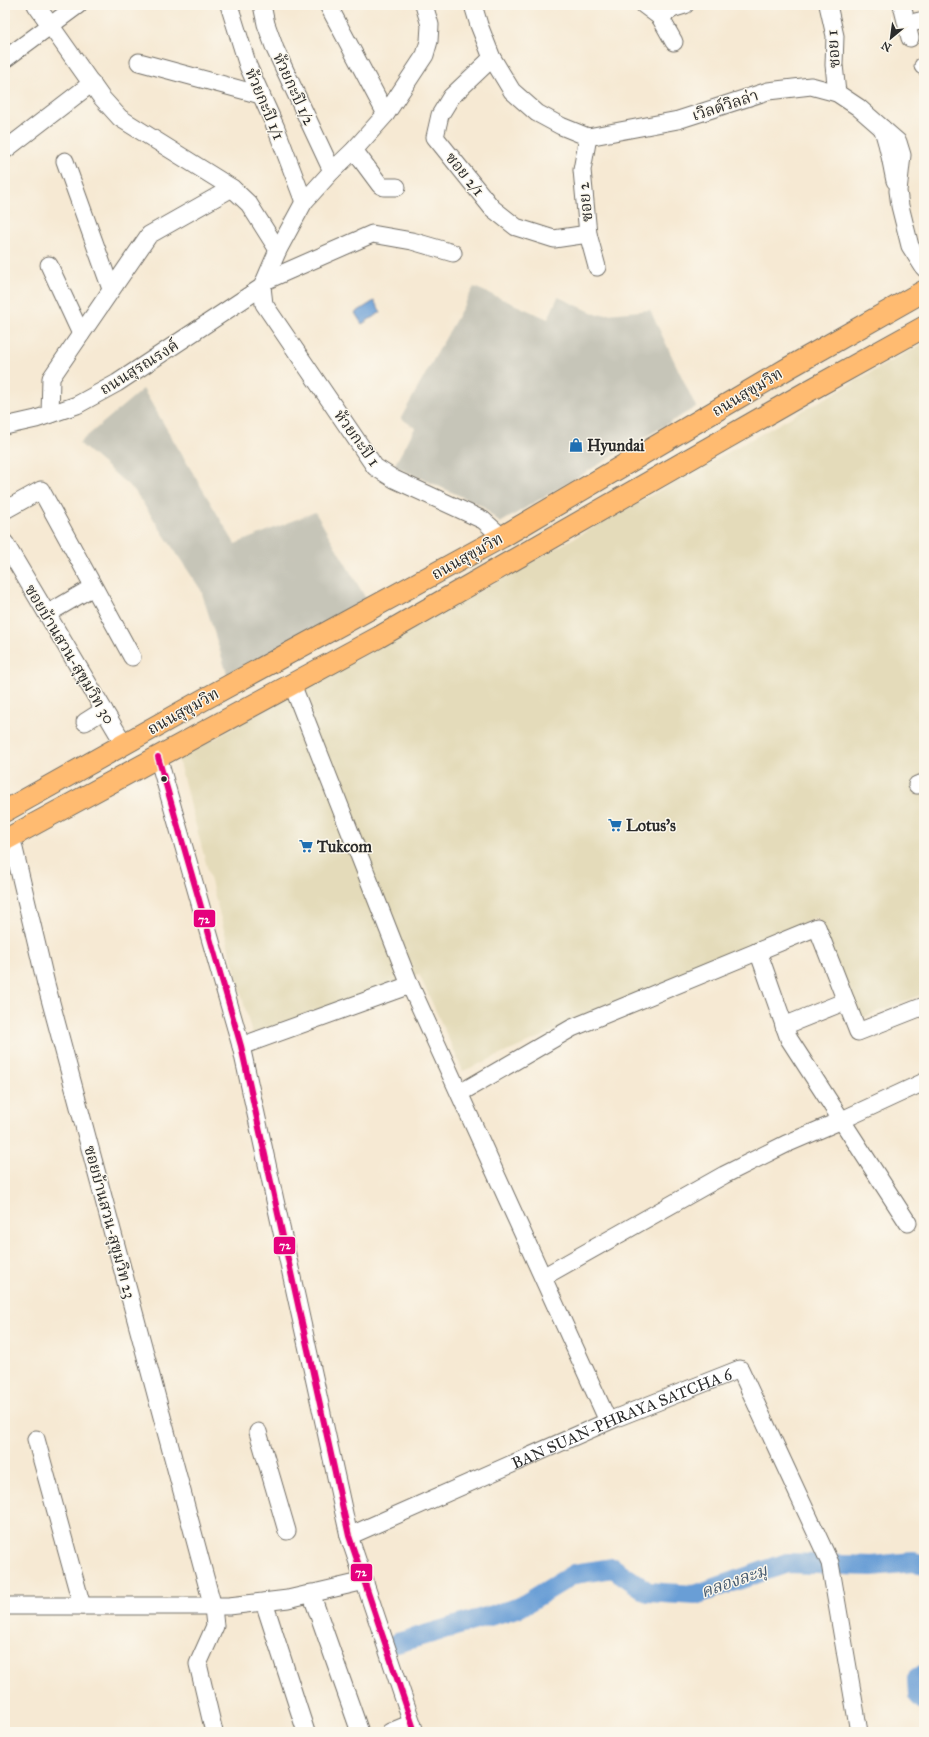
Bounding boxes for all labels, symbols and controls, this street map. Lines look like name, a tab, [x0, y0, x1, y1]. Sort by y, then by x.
north arrow	[871, 18, 911, 58]
street label: ซอย 1	[822, 29, 844, 69]
text: N	[879, 38, 894, 54]
street label: ห้วยกะปิ 1/2	[269, 50, 319, 128]
street label: ห้วยกะปิ 1/1	[241, 65, 289, 143]
street label: เวิลด์วิลล่า	[689, 85, 761, 125]
street label: ซอย 2/1	[442, 148, 488, 200]
street label: ซอย 2	[573, 181, 597, 223]
street label: ถนนสุรณรงค์	[96, 335, 183, 400]
street label: ถนนสุขุมวิท	[708, 364, 787, 422]
street label: ห้วยกะปิ 1	[330, 406, 384, 470]
place label: Hyundai	[587, 436, 645, 456]
shop icon: Hyundai	[568, 437, 584, 453]
street label: ถนนสุขุมวิท	[428, 529, 507, 585]
street label: ซอยบ้านสวน-สุขุมวิท 30	[19, 581, 119, 728]
street label: ถนนสุขุมวิท	[144, 684, 223, 740]
unlabelled marker	[159, 774, 169, 784]
place label: Lotus's	[626, 816, 676, 835]
supermarket icon: Lotus's	[607, 817, 623, 833]
place label: Tukcom	[316, 837, 372, 856]
supermarket icon: Tukcom	[298, 838, 314, 854]
line badge: 72	[193, 909, 216, 928]
text: 72	[198, 913, 210, 926]
street label: ซอยบ้านสวน-สุขุมวิท 23	[78, 1143, 140, 1301]
line badge: 72	[273, 1236, 296, 1255]
text: 72	[279, 1239, 291, 1252]
street label: BAN SUAN-PHRAYA SATCHA 6	[508, 1363, 735, 1473]
water label: คลองละมุ	[698, 1560, 771, 1602]
line badge: 72	[350, 1563, 373, 1582]
text: 72	[355, 1566, 367, 1579]

